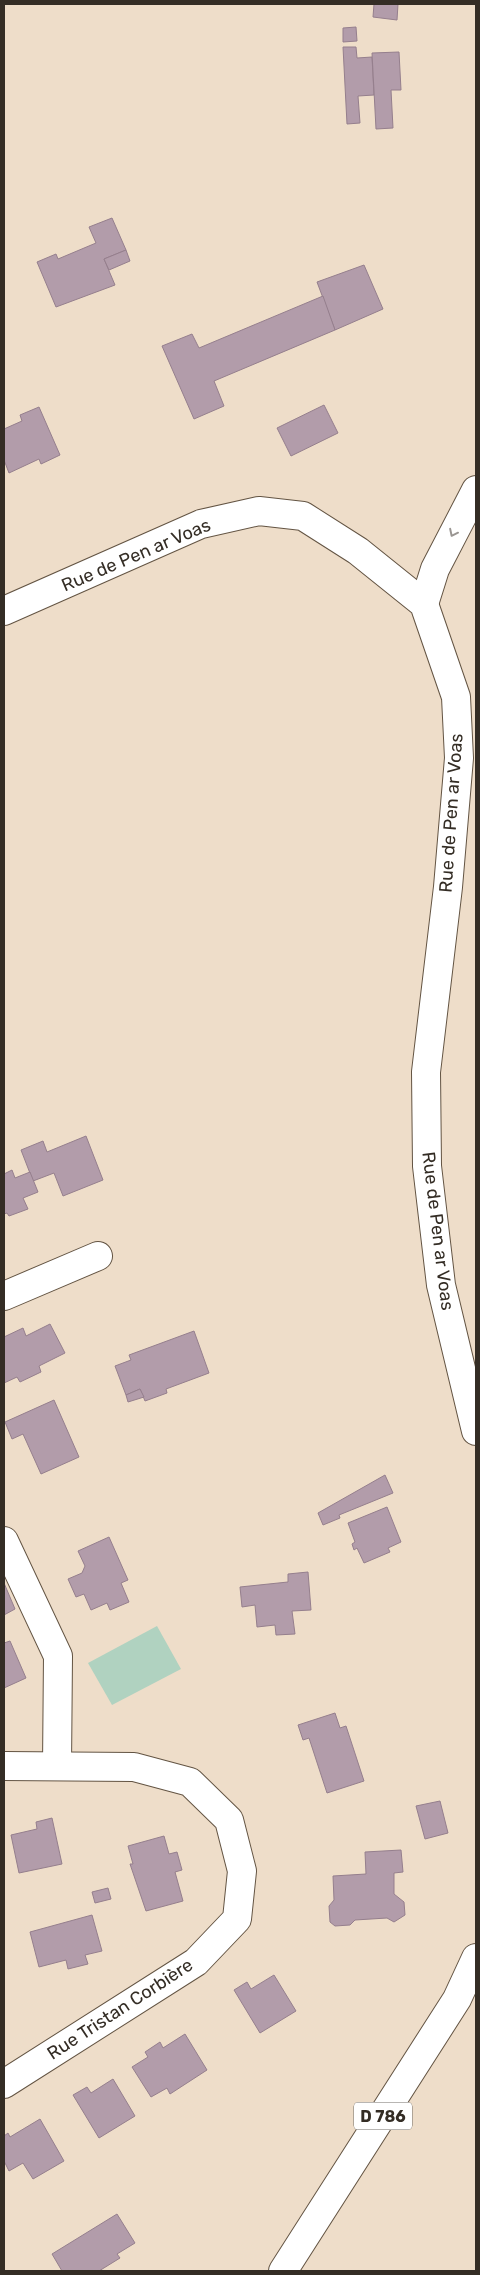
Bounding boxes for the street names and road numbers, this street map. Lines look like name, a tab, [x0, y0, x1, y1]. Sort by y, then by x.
street label: Rue de Pen ar Voas	[58, 514, 214, 596]
street label: Rue de Pen ar Voas	[434, 733, 468, 893]
street label: Rue de Pen ar Voas	[417, 1150, 459, 1312]
street label: Rue Tristan Corbière	[43, 1954, 197, 2064]
road number: D 786	[354, 2102, 412, 2130]

